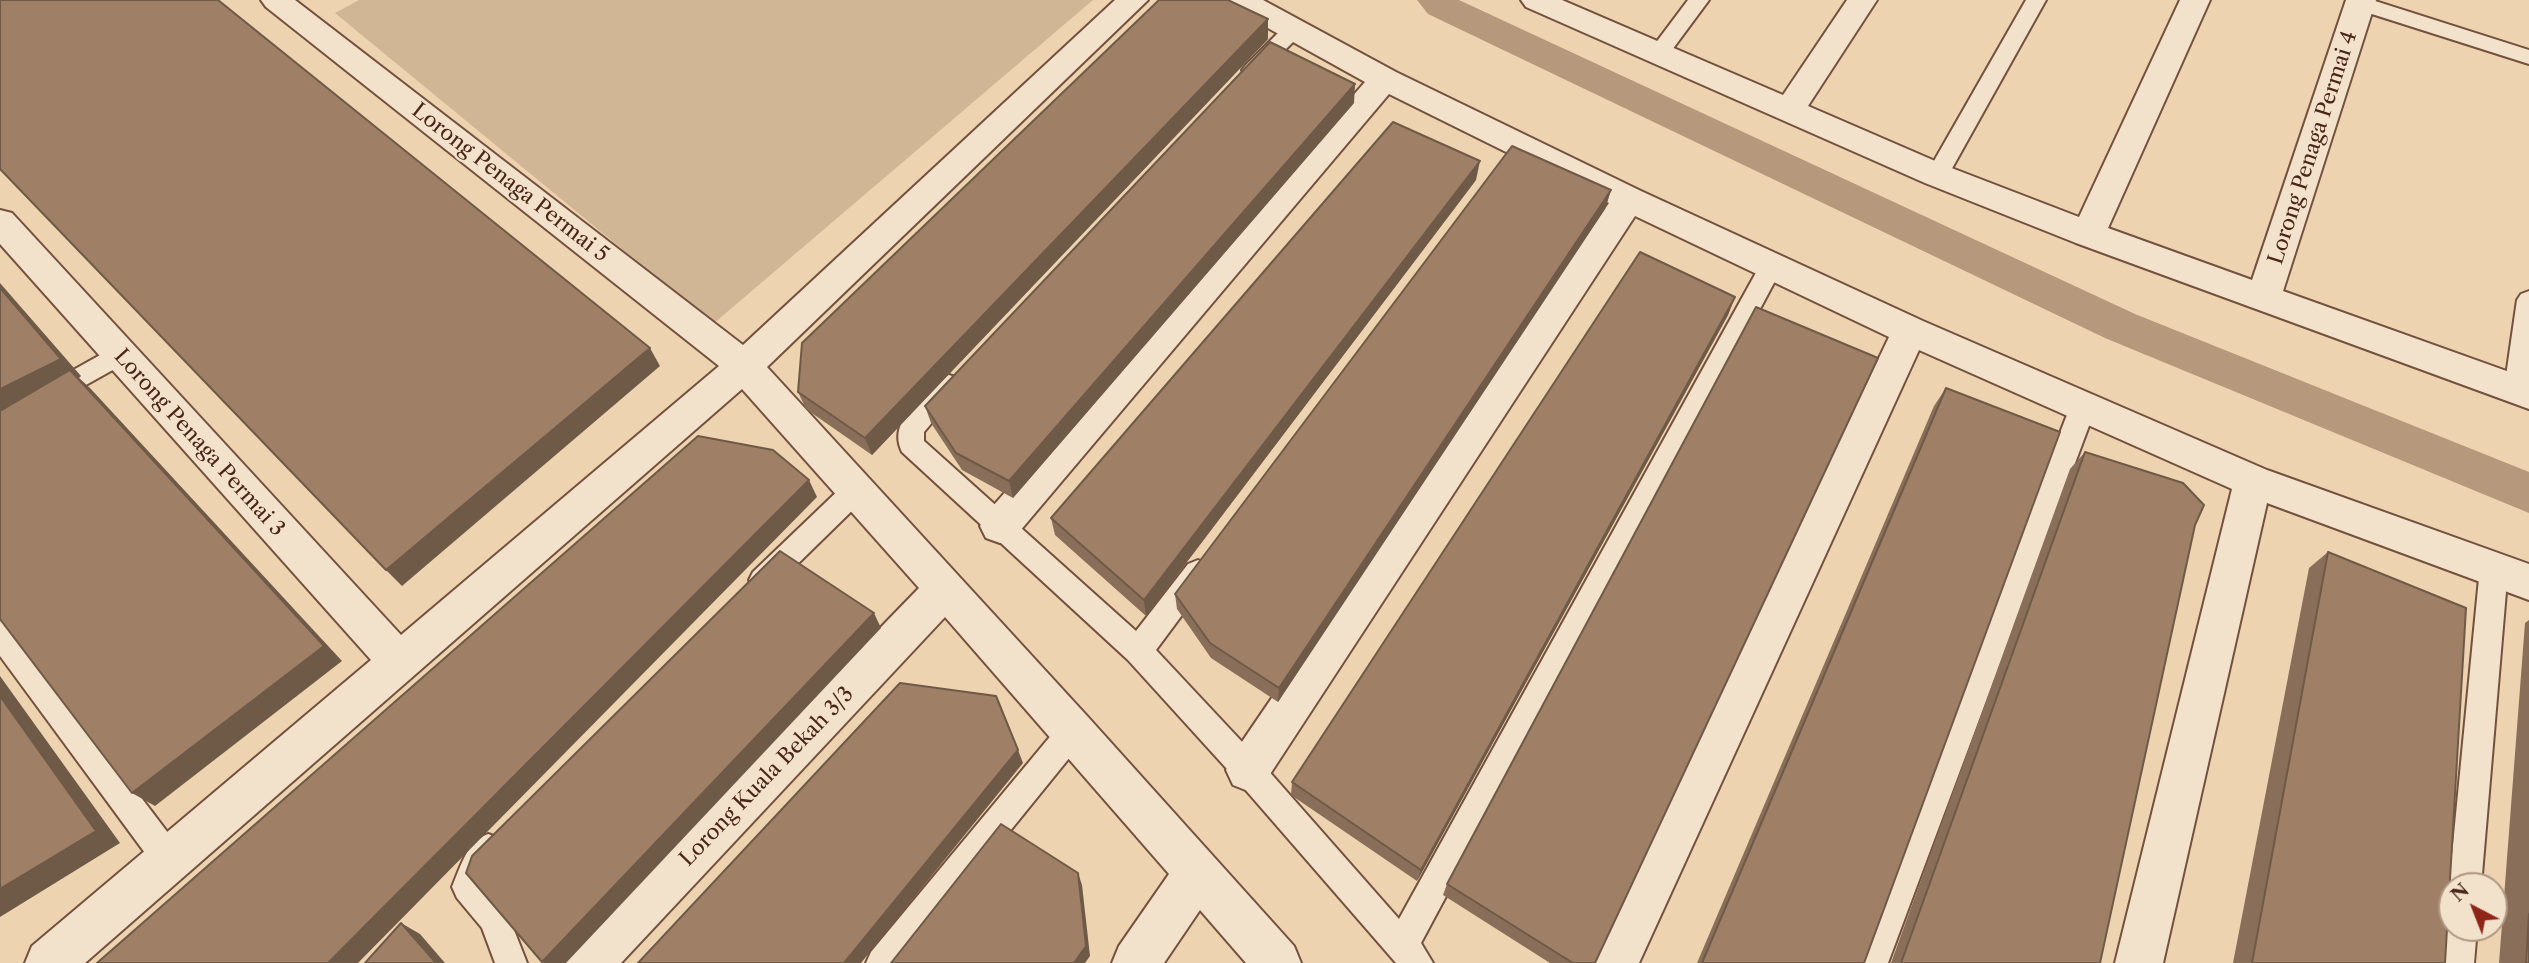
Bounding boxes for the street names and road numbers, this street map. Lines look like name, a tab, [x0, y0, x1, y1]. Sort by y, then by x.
street label: Lorong Penaga Permai 4	[2263, 28, 2363, 268]
street label: Lorong Penaga Permai 5	[407, 98, 613, 268]
street label: Lorong Penaga Permai 3	[108, 344, 290, 542]
street label: Lorong Kuala Bekah 3/3	[675, 682, 859, 872]

